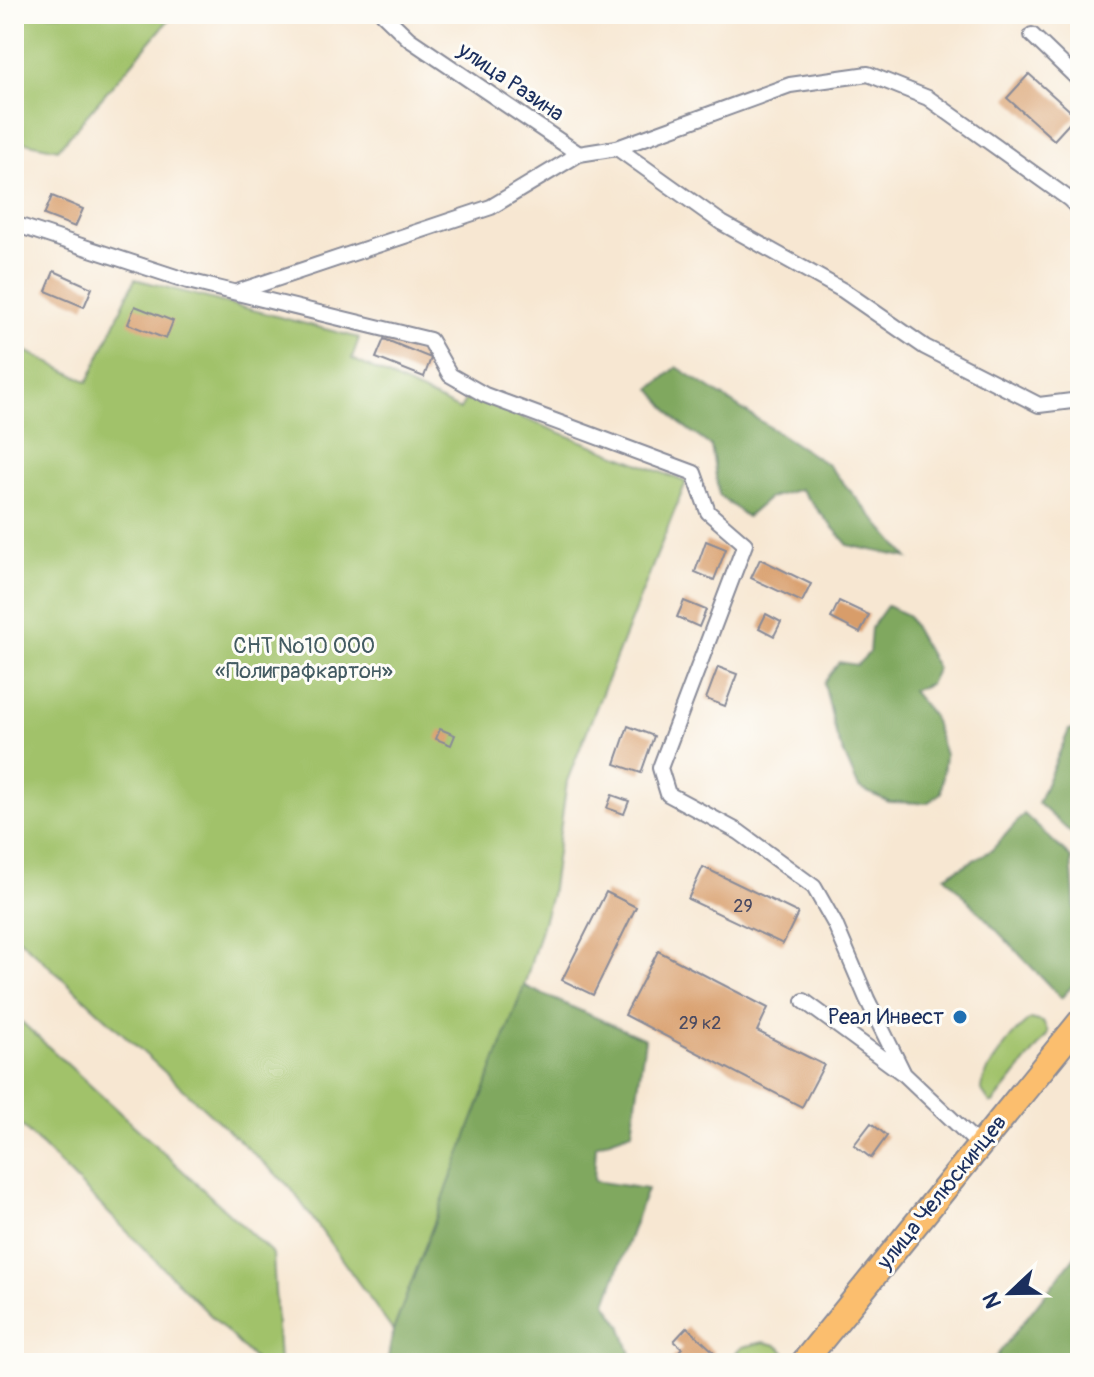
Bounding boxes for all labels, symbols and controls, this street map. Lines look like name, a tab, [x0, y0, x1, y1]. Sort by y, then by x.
street label: улица Разина	[452, 36, 570, 128]
park label: СНТ №10 ООО «Полиграфкартон»	[215, 632, 393, 685]
house number: 29	[733, 895, 753, 918]
place label: Реал Инвест	[828, 1003, 944, 1031]
marker: Реал Инвест	[951, 1008, 969, 1026]
house number: 29 к2	[679, 1012, 721, 1035]
street label: улица Челюскинцев	[870, 1109, 1013, 1276]
north arrow	[970, 1253, 1050, 1333]
text: N	[977, 1288, 1008, 1312]

